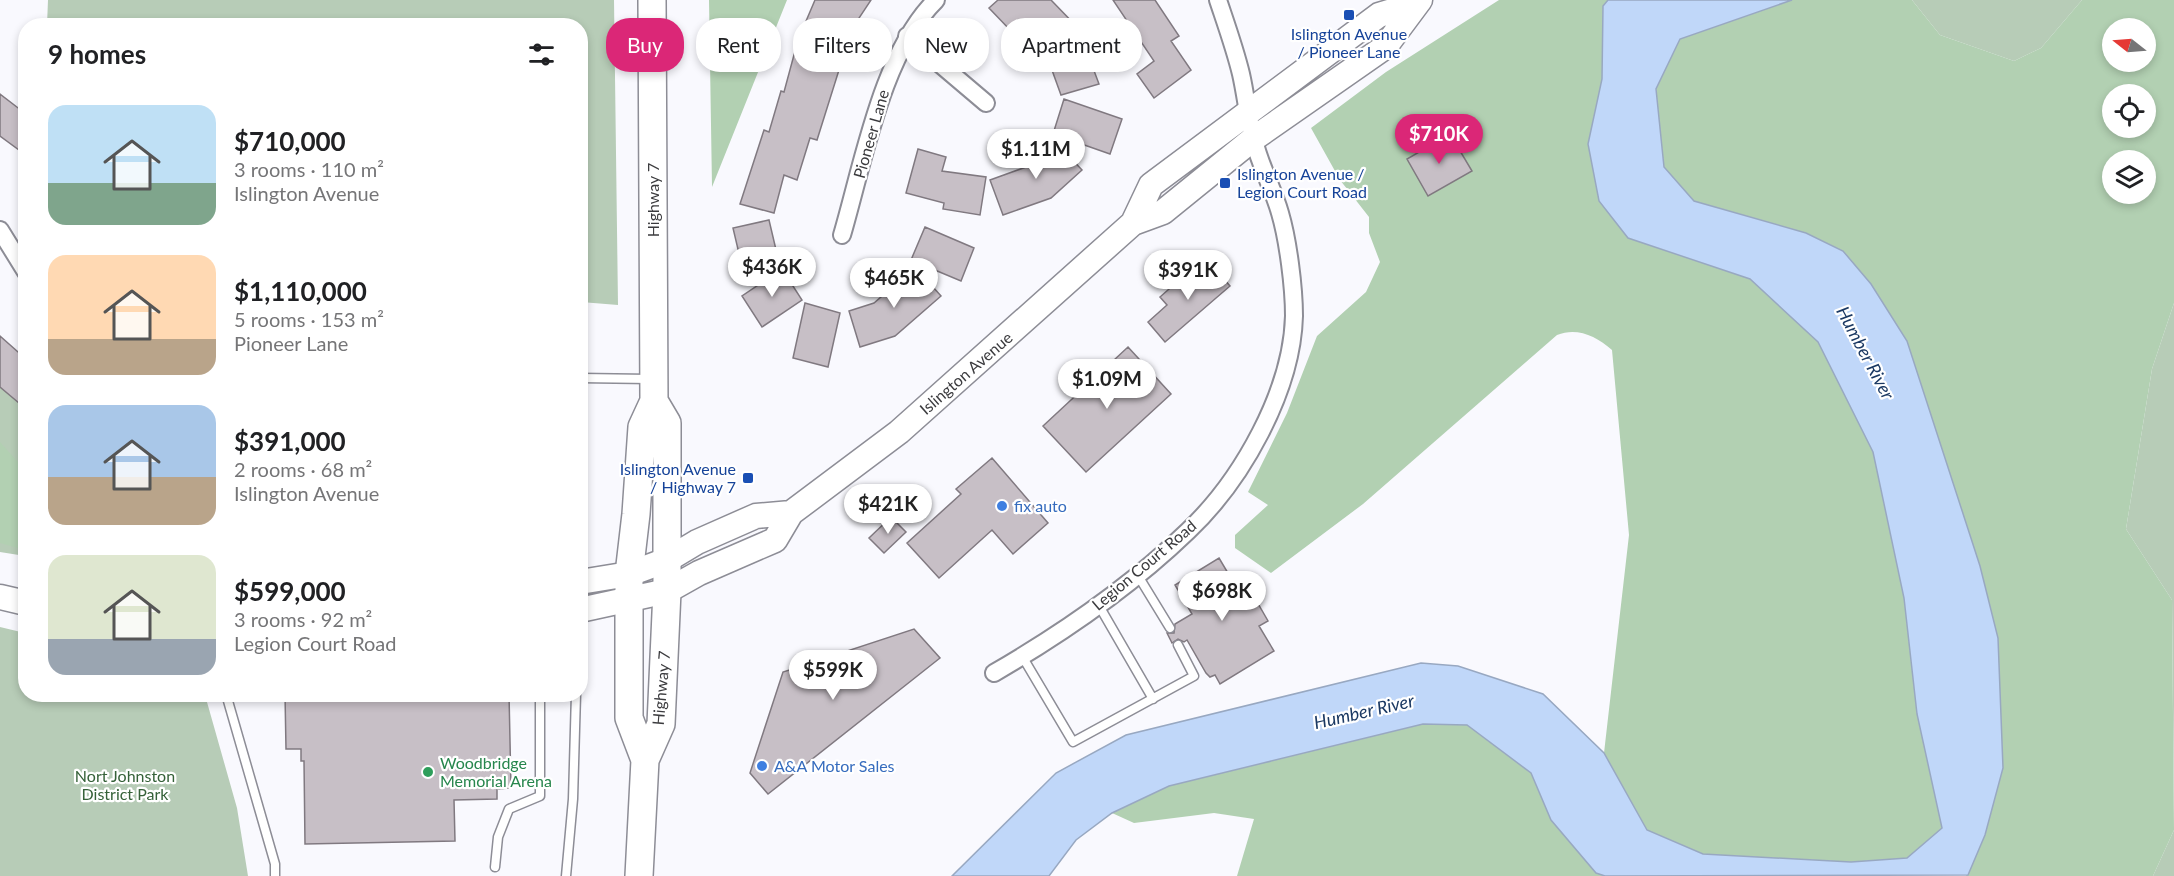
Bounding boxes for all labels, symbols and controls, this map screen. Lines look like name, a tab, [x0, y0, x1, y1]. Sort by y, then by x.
marker: Islington Avenue / Pioneer Lane	[1342, 8, 1356, 22]
chip: Buy	[606, 18, 684, 72]
chip: Rent	[696, 18, 781, 72]
chip: Filters	[793, 18, 892, 72]
chip: New	[904, 18, 989, 72]
chip: Apartment	[1001, 18, 1142, 72]
north arrow	[2102, 18, 2156, 72]
map controls	[2102, 18, 2156, 204]
place label: Islington Avenue / Pioneer Lane	[1291, 24, 1407, 61]
text: 9 homes	[48, 38, 146, 70]
icon: filters	[525, 38, 558, 71]
button: locate	[2102, 84, 2156, 138]
street label: Pioneer Lane	[849, 87, 892, 180]
pin: $710K	[1397, 114, 1481, 165]
text: $710K	[1409, 121, 1469, 145]
text: $710,000	[234, 125, 346, 157]
icon: home	[96, 129, 168, 201]
pin: $1.11M	[987, 129, 1085, 180]
text: $1.11M	[1001, 136, 1071, 160]
button: layers	[2102, 150, 2156, 204]
text: 3 rooms · 110 m²	[234, 157, 384, 181]
street label: Highway 7	[643, 163, 662, 237]
place label: Islington Avenue / Legion Court Road	[1237, 164, 1367, 201]
marker: Islington Avenue / Legion Court Road	[1218, 176, 1232, 190]
text: Islington Avenue	[234, 181, 379, 205]
pin: $436K	[730, 247, 814, 298]
pin: $391K	[1146, 250, 1230, 301]
text: $436K	[742, 254, 802, 278]
text: $391K	[1158, 257, 1218, 281]
pin: $465K	[852, 258, 936, 309]
text: $465K	[864, 265, 924, 289]
text: $1,110,000	[234, 275, 367, 307]
icon: home	[96, 279, 168, 351]
water label: Humber River	[1832, 302, 1900, 404]
text: 5 rooms · 153 m²	[234, 307, 384, 331]
street label: Islington Avenue	[916, 327, 1016, 418]
text: Pioneer Lane	[234, 331, 348, 355]
pin: $1.09M	[1058, 359, 1156, 410]
text: $1.09M	[1072, 366, 1142, 390]
text: $391,000	[234, 425, 346, 457]
icon: home	[96, 429, 168, 501]
text: 2 rooms · 68 m²	[234, 457, 372, 481]
place label: Islington Avenue / Highway 7	[620, 459, 736, 496]
marker: Islington Avenue / Highway 7	[741, 471, 755, 485]
text: Islington Avenue	[234, 481, 379, 505]
pin: $421K	[846, 484, 930, 535]
text: $421K	[858, 491, 918, 515]
place label: fix auto	[1014, 496, 1067, 515]
marker: fix auto	[995, 499, 1009, 513]
street label: Legion Court Road	[1088, 516, 1200, 614]
pin: $698K	[1180, 571, 1264, 622]
text: $599,000	[234, 575, 346, 607]
text: $698K	[1192, 578, 1252, 602]
icon: home	[96, 579, 168, 651]
text: 3 rooms · 92 m²	[234, 607, 372, 631]
text: Legion Court Road	[234, 631, 397, 655]
street label: Highway 7	[648, 650, 673, 726]
pin: $599K	[791, 650, 875, 701]
text: $599K	[803, 657, 863, 681]
water label: Humber River	[1312, 689, 1417, 733]
place label: Woodbridge Memorial Arena	[440, 753, 552, 790]
place label: A&A Motor Sales	[774, 756, 895, 775]
marker: A&A Motor Sales	[755, 759, 769, 773]
marker: Woodbridge Memorial Arena	[421, 765, 435, 779]
park label: Nort Johnston District Park	[75, 766, 175, 803]

